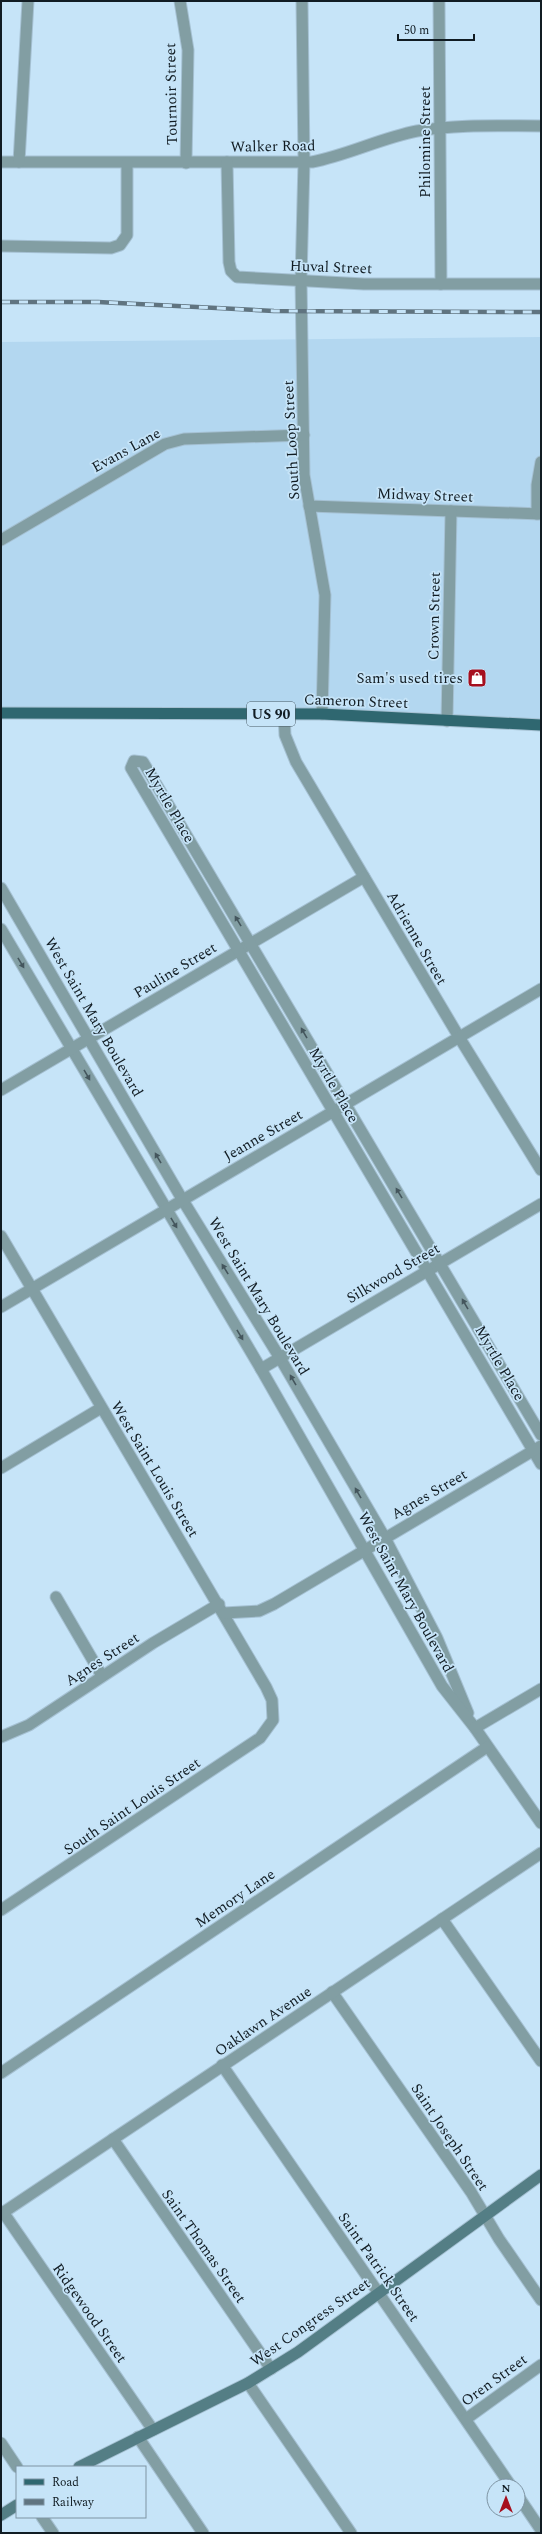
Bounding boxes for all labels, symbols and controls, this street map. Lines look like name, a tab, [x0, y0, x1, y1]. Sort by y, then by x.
scale bar	[398, 16, 474, 42]
text: 50 m	[404, 21, 429, 40]
street label: Tournoir Street	[159, 43, 184, 145]
street label: Philomine Street	[414, 86, 437, 198]
street label: Walker Road	[230, 134, 316, 159]
street label: Huval Street	[289, 255, 373, 280]
street label: South Loop Street	[277, 379, 306, 500]
street label: Evans Lane	[87, 422, 165, 479]
street label: Midway Street	[376, 482, 474, 509]
street label: Crown Street	[422, 572, 447, 660]
place label: Sam's used tires	[357, 667, 463, 690]
shop icon: Sam's used tires	[466, 667, 488, 689]
street label: Cameron Street	[303, 688, 408, 715]
road number: US 90	[247, 702, 295, 726]
street label: Myrtle Place	[139, 763, 201, 847]
street label: Adrienne Street	[380, 887, 453, 990]
one-way arrow	[234, 915, 241, 927]
street label: West Saint Mary Boulevard	[38, 933, 149, 1101]
street label: Pauline Street	[129, 937, 221, 1004]
one-way arrow	[17, 958, 25, 968]
one-way arrow	[300, 1027, 307, 1039]
street label: Myrtle Place	[303, 1043, 365, 1127]
one-way arrow	[84, 1069, 91, 1081]
street label: Jeanne Street	[219, 1103, 307, 1167]
one-way arrow	[155, 1152, 162, 1164]
one-way arrow	[395, 1187, 402, 1199]
street label: West Saint Mary Boulevard	[202, 1213, 315, 1380]
one-way arrow	[170, 1217, 177, 1229]
street label: Silkwood Street	[342, 1237, 444, 1310]
one-way arrow	[222, 1263, 229, 1275]
one-way arrow	[462, 1298, 469, 1310]
street label: Myrtle Place	[469, 1321, 531, 1405]
one-way arrow	[237, 1329, 244, 1341]
one-way arrow	[289, 1374, 296, 1386]
street label: West Saint Louis Street	[105, 1397, 204, 1542]
street label: Agnes Street	[387, 1463, 472, 1526]
one-way arrow	[355, 1487, 362, 1499]
street label: West Saint Mary Boulevard	[352, 1508, 459, 1677]
street label: Agnes Street	[61, 1627, 144, 1692]
street label: South Saint Louis Street	[59, 1752, 205, 1861]
street label: Memory Lane	[191, 1863, 280, 1934]
street label: Oaklawn Avenue	[210, 1980, 316, 2062]
street label: Saint Joseph Street	[405, 2079, 494, 2196]
street label: Saint Thomas Street	[156, 2184, 252, 2308]
street label: Saint Patrick Street	[332, 2208, 425, 2327]
street label: Ridgewood Street	[46, 2259, 133, 2368]
street label: West Congress Street	[246, 2272, 375, 2373]
street label: Oren Street	[456, 2348, 532, 2412]
legend	[16, 2466, 146, 2518]
text: Road	[52, 2473, 79, 2492]
north arrow	[486, 2478, 526, 2518]
text: N	[502, 2480, 511, 2497]
text: Railway	[52, 2493, 95, 2512]

